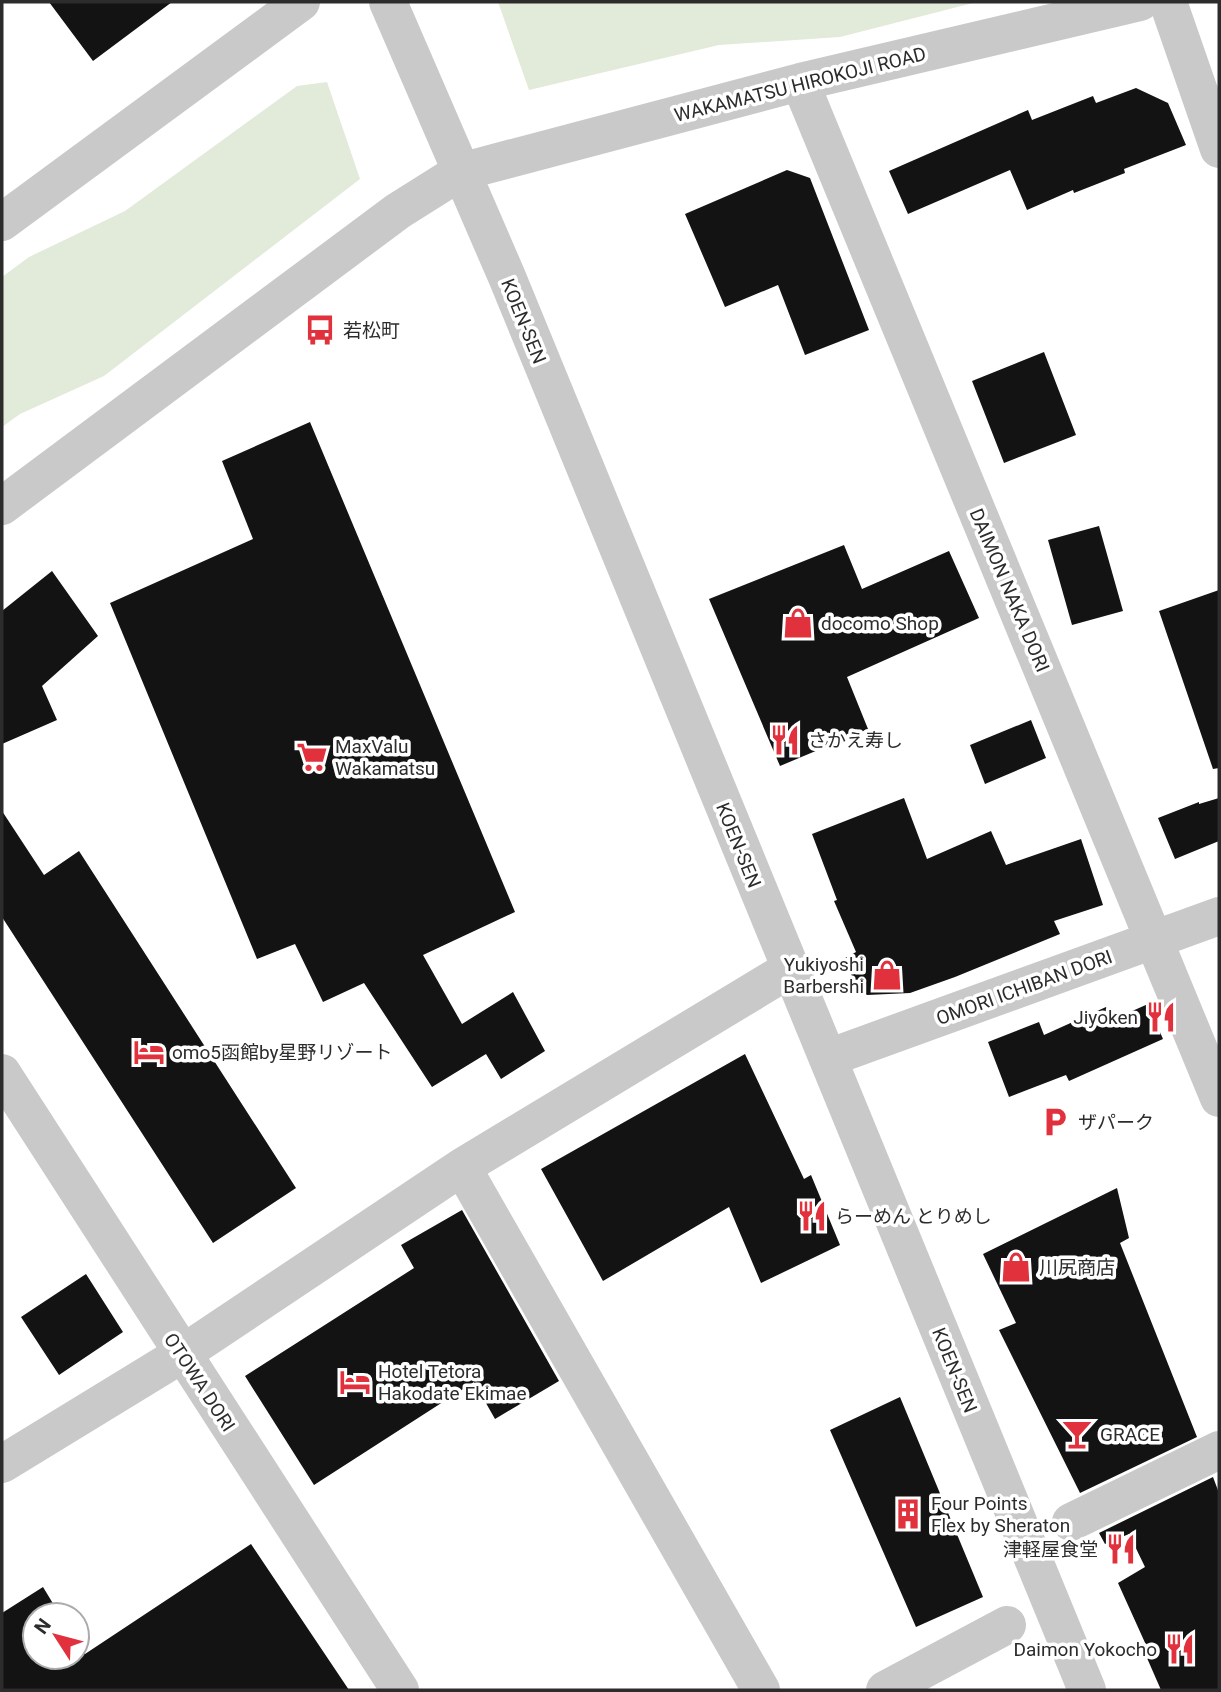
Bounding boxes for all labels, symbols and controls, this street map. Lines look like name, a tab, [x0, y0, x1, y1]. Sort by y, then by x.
street label: WAKAMATSU HIROKOJI ROAD	[672, 42, 928, 127]
street label: KOEN-SEN	[496, 275, 551, 367]
bus stop icon: 若松町	[303, 313, 337, 347]
place label: 若松町	[343, 319, 400, 342]
street label: DAIMON NAKA DORI	[965, 505, 1054, 675]
shop icon: docomo Shop	[781, 606, 815, 640]
place label: docomo Shop	[821, 612, 939, 635]
restaurant icon: さかえ寿し	[768, 723, 802, 757]
place label: さかえ寿し	[808, 729, 903, 752]
place label: MaxValu Wakamatsu	[335, 735, 435, 780]
supermarket icon: MaxValu Wakamatsu	[295, 740, 329, 774]
street label: KOEN-SEN	[711, 799, 766, 891]
street label: OMORI ICHIBAN DORI	[933, 945, 1115, 1030]
place label: Yukiyoshi Barbershi	[783, 953, 864, 998]
shop icon: Yukiyoshi Barbershi	[870, 958, 904, 992]
restaurant icon: Jiyoken	[1144, 1000, 1178, 1034]
place label: Jiyoken	[1073, 1006, 1138, 1029]
hotel icon: omo5函館by星野リゾート	[132, 1035, 166, 1069]
place label: omo5函館by星野リゾート	[172, 1041, 393, 1064]
parking icon: ザパーク	[1038, 1105, 1072, 1139]
place label: ザパーク	[1078, 1111, 1154, 1134]
restaurant icon: らーめん とりめし	[795, 1199, 829, 1233]
place label: らーめん とりめし	[835, 1205, 992, 1228]
shop icon: 川尻商店	[999, 1250, 1033, 1284]
place label: 川尻商店	[1039, 1256, 1115, 1279]
street label: KOEN-SEN	[927, 1324, 982, 1416]
street label: OTOWA DORI	[159, 1329, 240, 1436]
place label: Hotel Tetora Hakodate Ekimae	[378, 1360, 527, 1405]
hotel icon: Hotel Tetora Hakodate Ekimae	[338, 1365, 372, 1399]
bar icon: GRACE	[1060, 1417, 1094, 1451]
place label: GRACE	[1100, 1423, 1160, 1446]
place label: Four Points Flex by Sheraton	[931, 1492, 1070, 1537]
building icon: Four Points Flex by Sheraton	[891, 1497, 925, 1531]
restaurant icon: 津軽屋食堂	[1104, 1532, 1138, 1566]
place label: 津軽屋食堂	[1003, 1538, 1098, 1561]
north arrow	[21, 1601, 91, 1671]
text: N	[29, 1614, 56, 1638]
restaurant icon: Daimon Yokocho	[1163, 1632, 1197, 1666]
place label: Daimon Yokocho	[1014, 1638, 1157, 1661]

